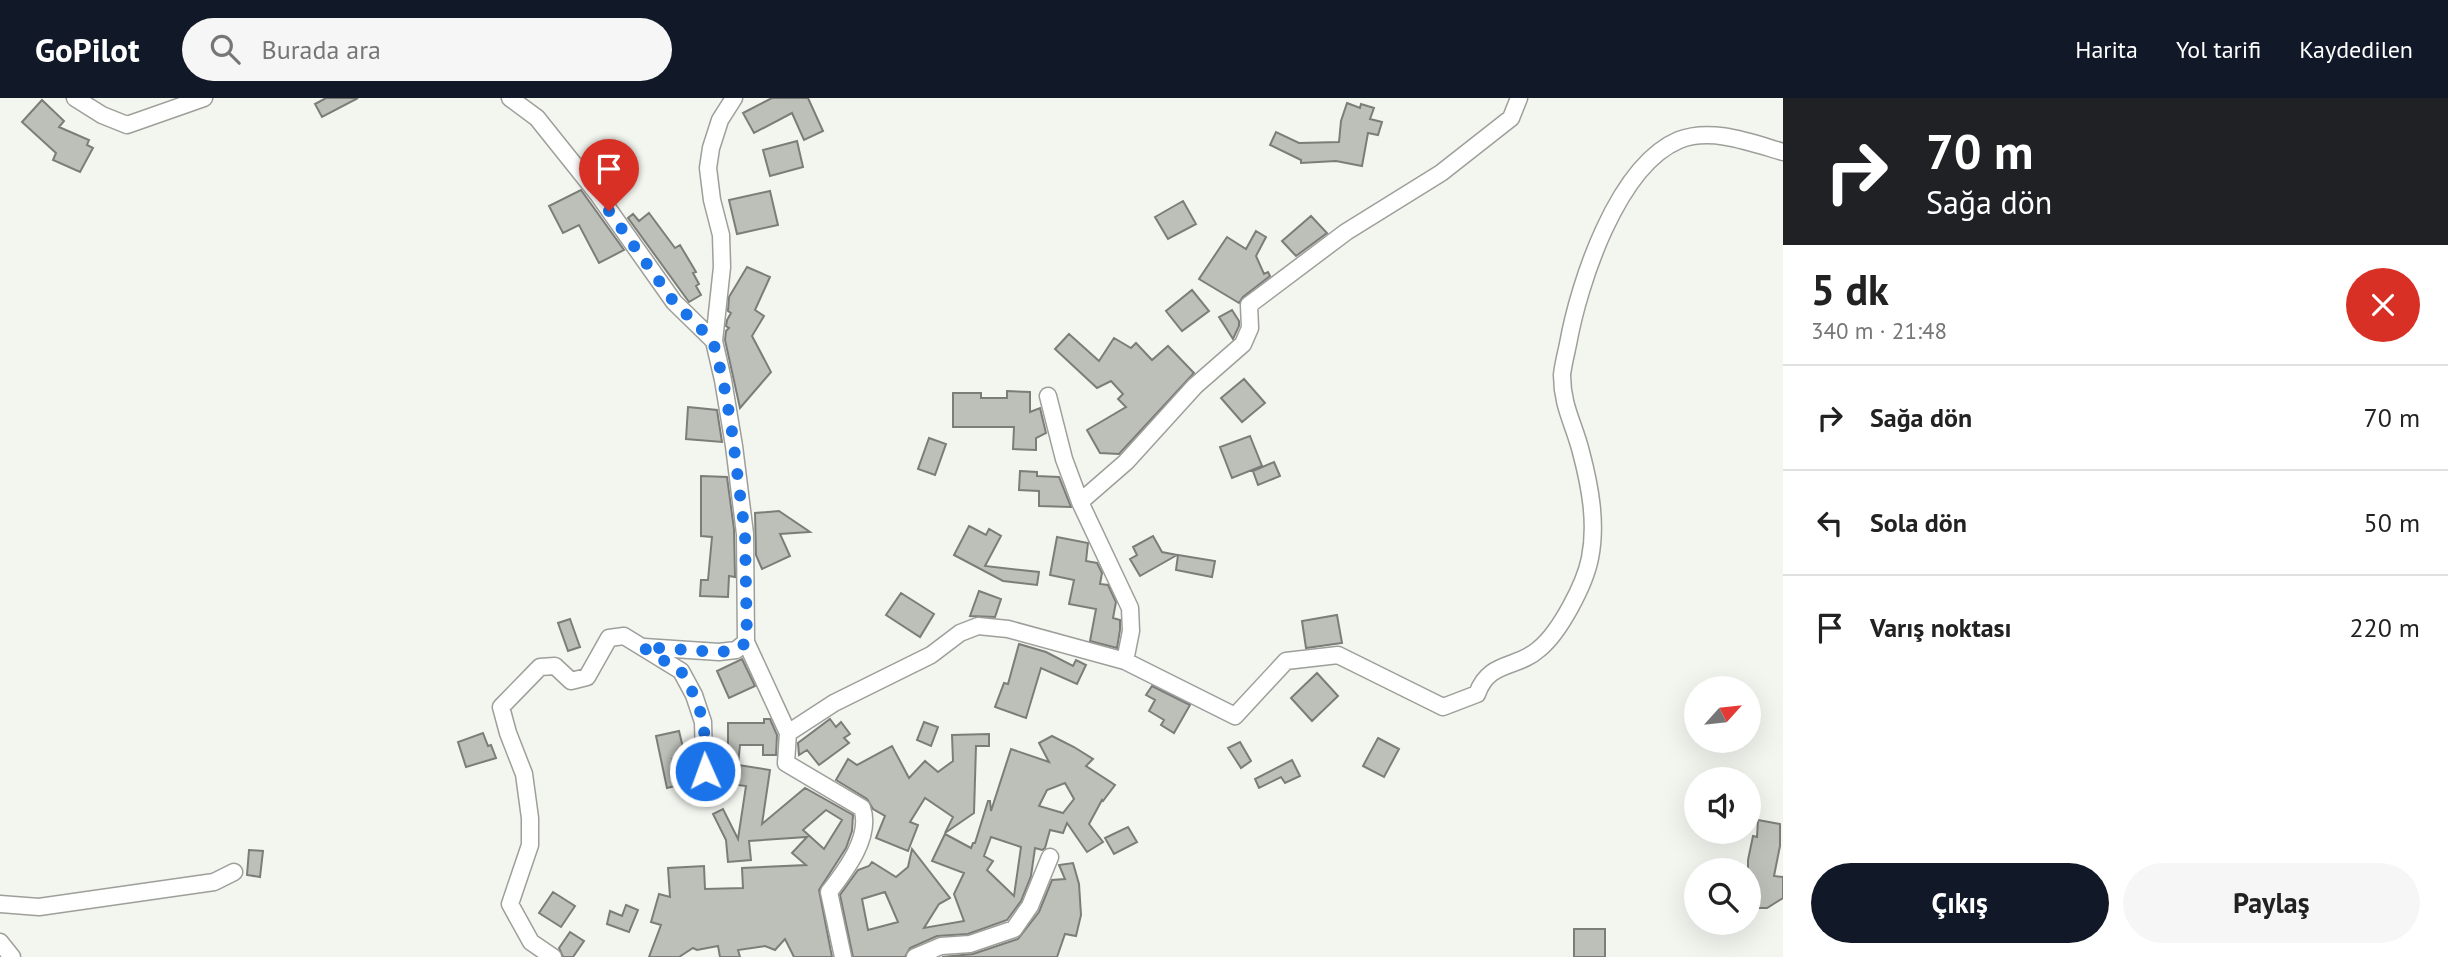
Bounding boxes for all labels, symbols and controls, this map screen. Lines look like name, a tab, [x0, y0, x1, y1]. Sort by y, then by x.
search box	[182, 18, 672, 81]
text: GoPilot	[35, 28, 140, 71]
icon: search	[206, 30, 244, 68]
text: Burada ara	[262, 33, 381, 66]
text: Harita	[2075, 34, 2138, 65]
text: Yol tarifi	[2176, 34, 2261, 65]
text: Kaydedilen	[2299, 34, 2413, 65]
text: 70 m	[1926, 119, 2033, 183]
icon: right	[1811, 126, 1902, 217]
pin	[579, 139, 639, 211]
icon: arrive	[590, 150, 628, 188]
text: Sağa dön	[1926, 181, 2052, 223]
text: 5 dk	[1811, 262, 1889, 317]
button: close	[2346, 268, 2420, 342]
text: 340 m · 21:48	[1811, 316, 1947, 345]
icon: right	[1811, 399, 1849, 437]
text: Sağa dön	[1870, 401, 1972, 434]
text: 70 m	[2364, 401, 2420, 434]
icon: left	[1811, 504, 1849, 542]
text: Sola dön	[1870, 506, 1967, 539]
text: 50 m	[2364, 506, 2420, 539]
icon: arrive	[1811, 609, 1849, 647]
text: Varış noktası	[1870, 611, 2012, 644]
text: 220 m	[2349, 611, 2420, 644]
north arrow	[1684, 676, 1760, 752]
map controls	[1684, 676, 1761, 935]
position arrow	[668, 734, 742, 808]
button: sound	[1684, 767, 1761, 844]
button: search	[1684, 858, 1761, 935]
button: Çıkış	[1811, 863, 2109, 943]
button: Paylaş	[2123, 863, 2420, 943]

